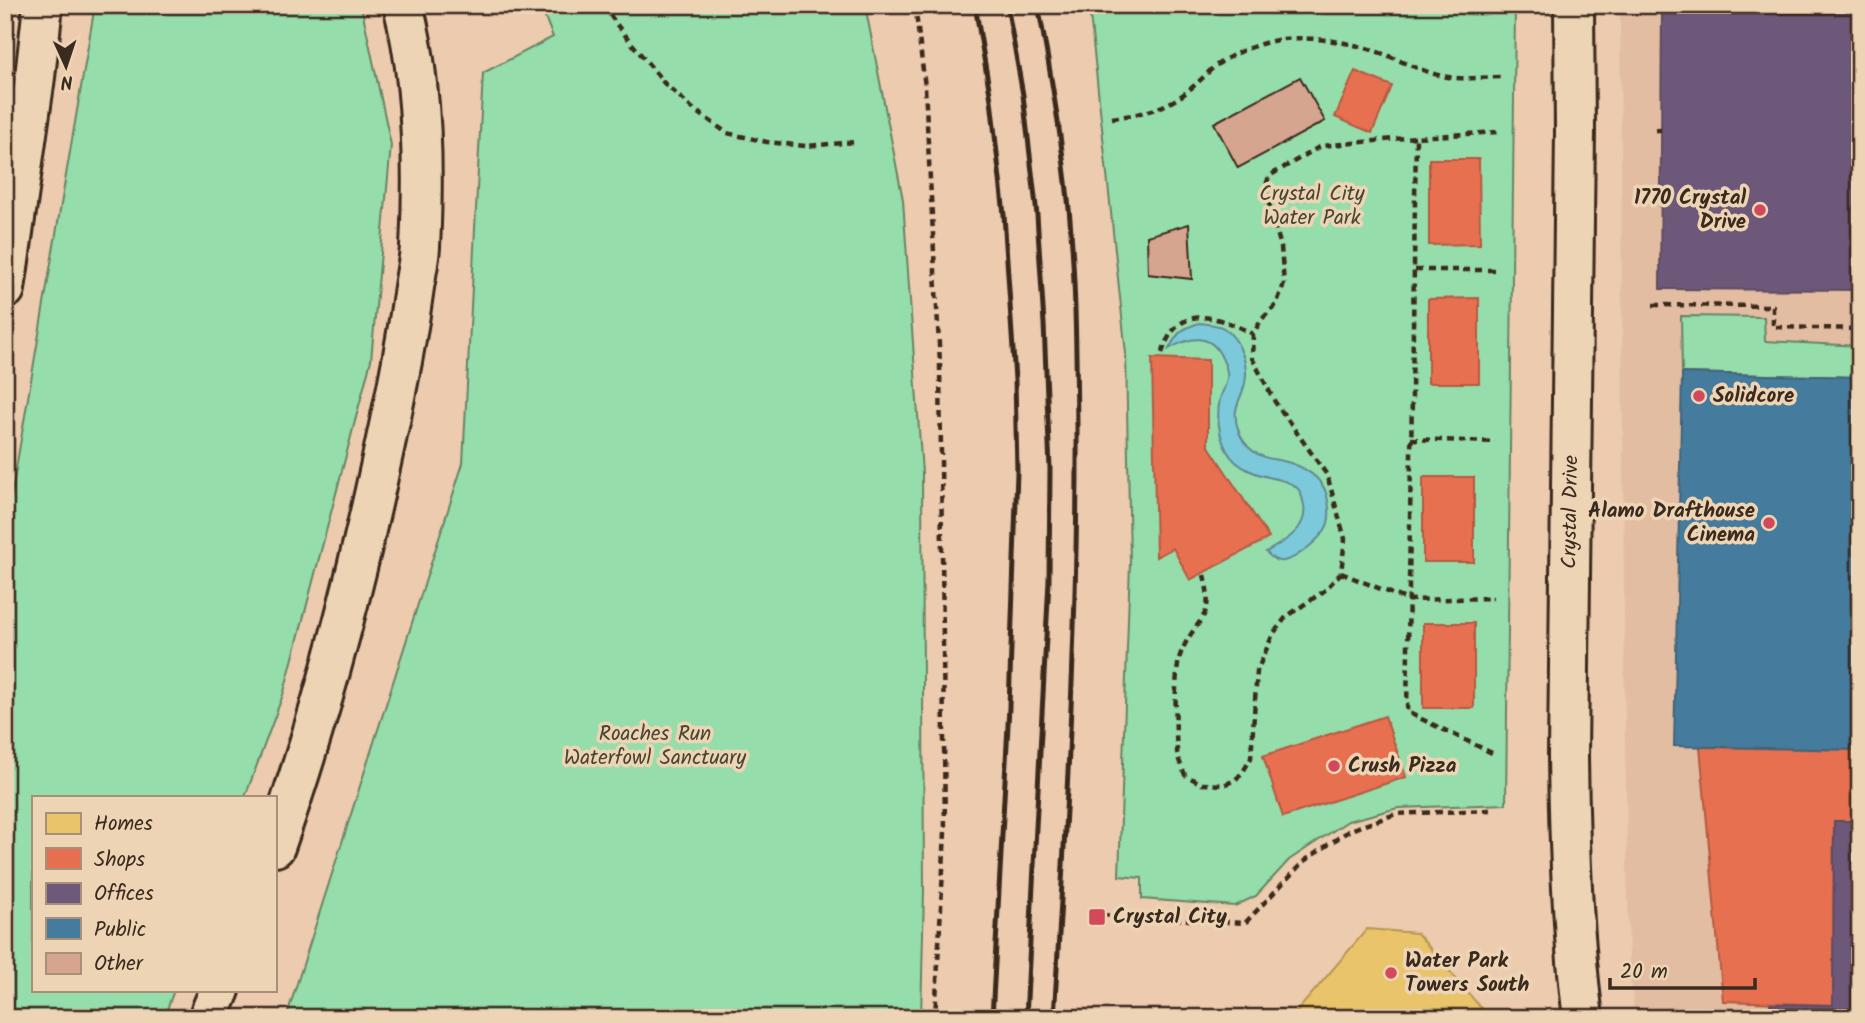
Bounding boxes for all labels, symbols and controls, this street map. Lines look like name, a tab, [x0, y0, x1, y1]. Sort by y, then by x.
north arrow	[32, 32, 102, 102]
text: N	[60, 66, 74, 96]
park label: Crystal City Water Park	[1259, 178, 1365, 235]
place label: 1770 Crystal Drive	[1634, 182, 1746, 239]
marker: 1770 Crystal Drive	[1752, 202, 1768, 218]
place label: Solidcore	[1713, 380, 1794, 413]
marker: Solidcore	[1691, 388, 1707, 404]
street label: Crystal Drive	[1554, 454, 1588, 569]
place label: Alamo Drafthouse Cinema	[1588, 495, 1755, 552]
marker: Alamo Drafthouse Cinema	[1761, 515, 1777, 531]
park label: Roaches Run Waterfowl Sanctuary	[564, 718, 746, 775]
place label: Crush Pizza	[1348, 750, 1457, 783]
marker: Crush Pizza	[1326, 758, 1342, 774]
legend	[32, 796, 276, 992]
text: Homes	[94, 808, 153, 841]
text: Shops	[94, 844, 145, 877]
text: Offices	[94, 878, 154, 911]
place label: Crystal City	[1113, 901, 1227, 934]
marker: Crystal City	[1087, 907, 1107, 927]
text: Public	[94, 914, 146, 947]
place label: Water Park Towers South	[1405, 945, 1529, 1002]
scale bar	[1610, 946, 1755, 990]
text: Other	[94, 948, 144, 981]
text: 20 m	[1620, 956, 1668, 989]
marker: Water Park Towers South	[1383, 965, 1399, 981]

